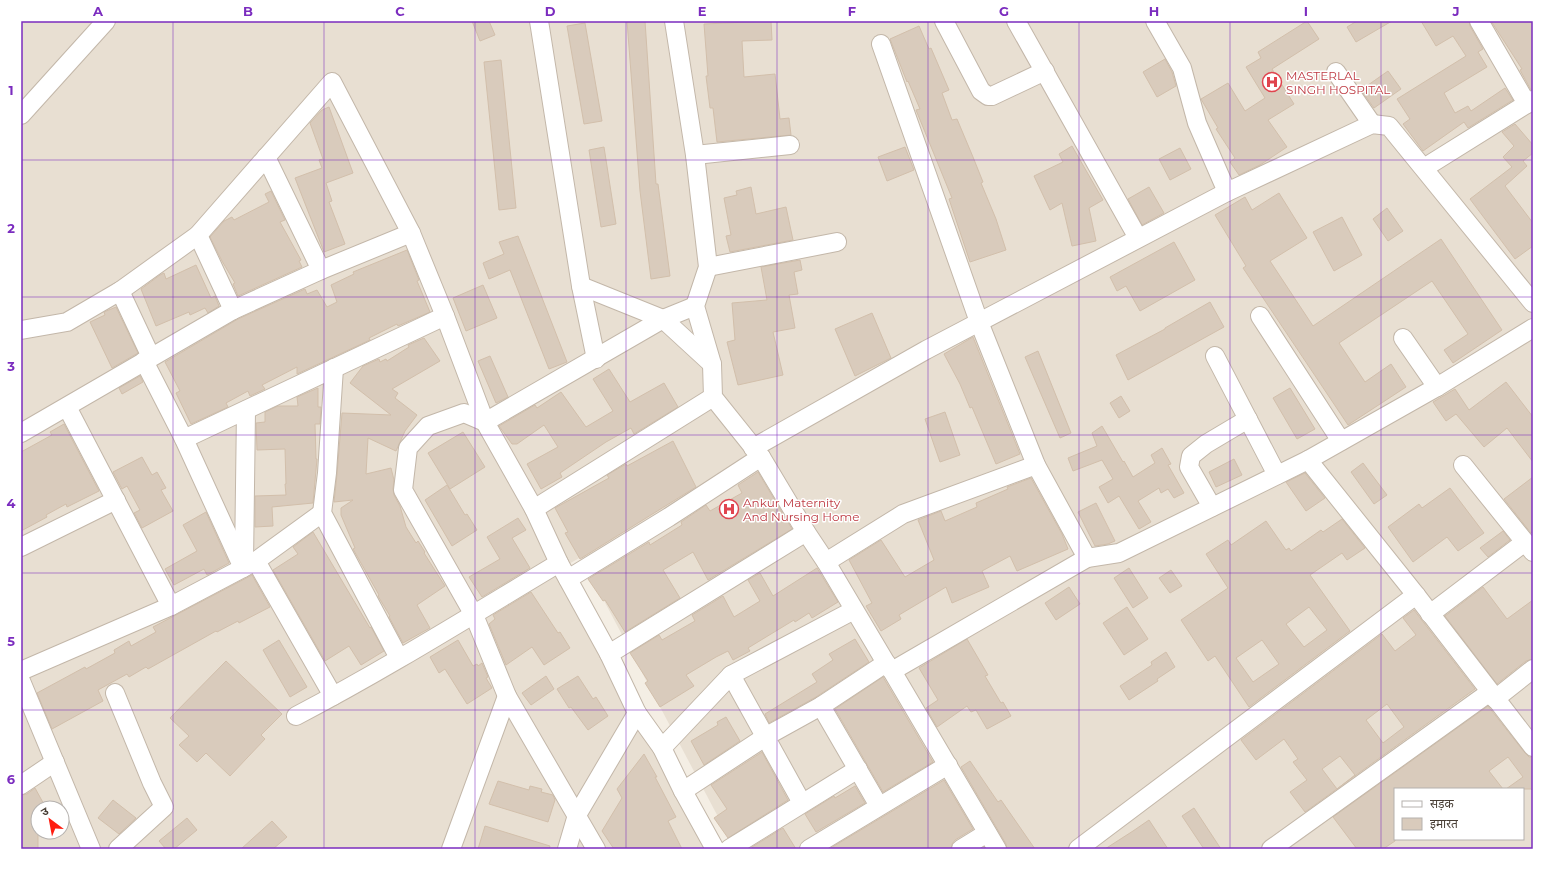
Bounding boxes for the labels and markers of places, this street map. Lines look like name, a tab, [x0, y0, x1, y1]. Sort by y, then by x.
place label: MASTERLAL SINGH HOSPITAL	[1286, 68, 1390, 97]
hospital icon: MASTERLAL SINGH HOSPITAL	[1261, 71, 1283, 93]
place label: Ankur Maternity And Nursing Home	[743, 495, 859, 524]
hospital icon: Ankur Maternity And Nursing Home	[718, 498, 740, 520]

